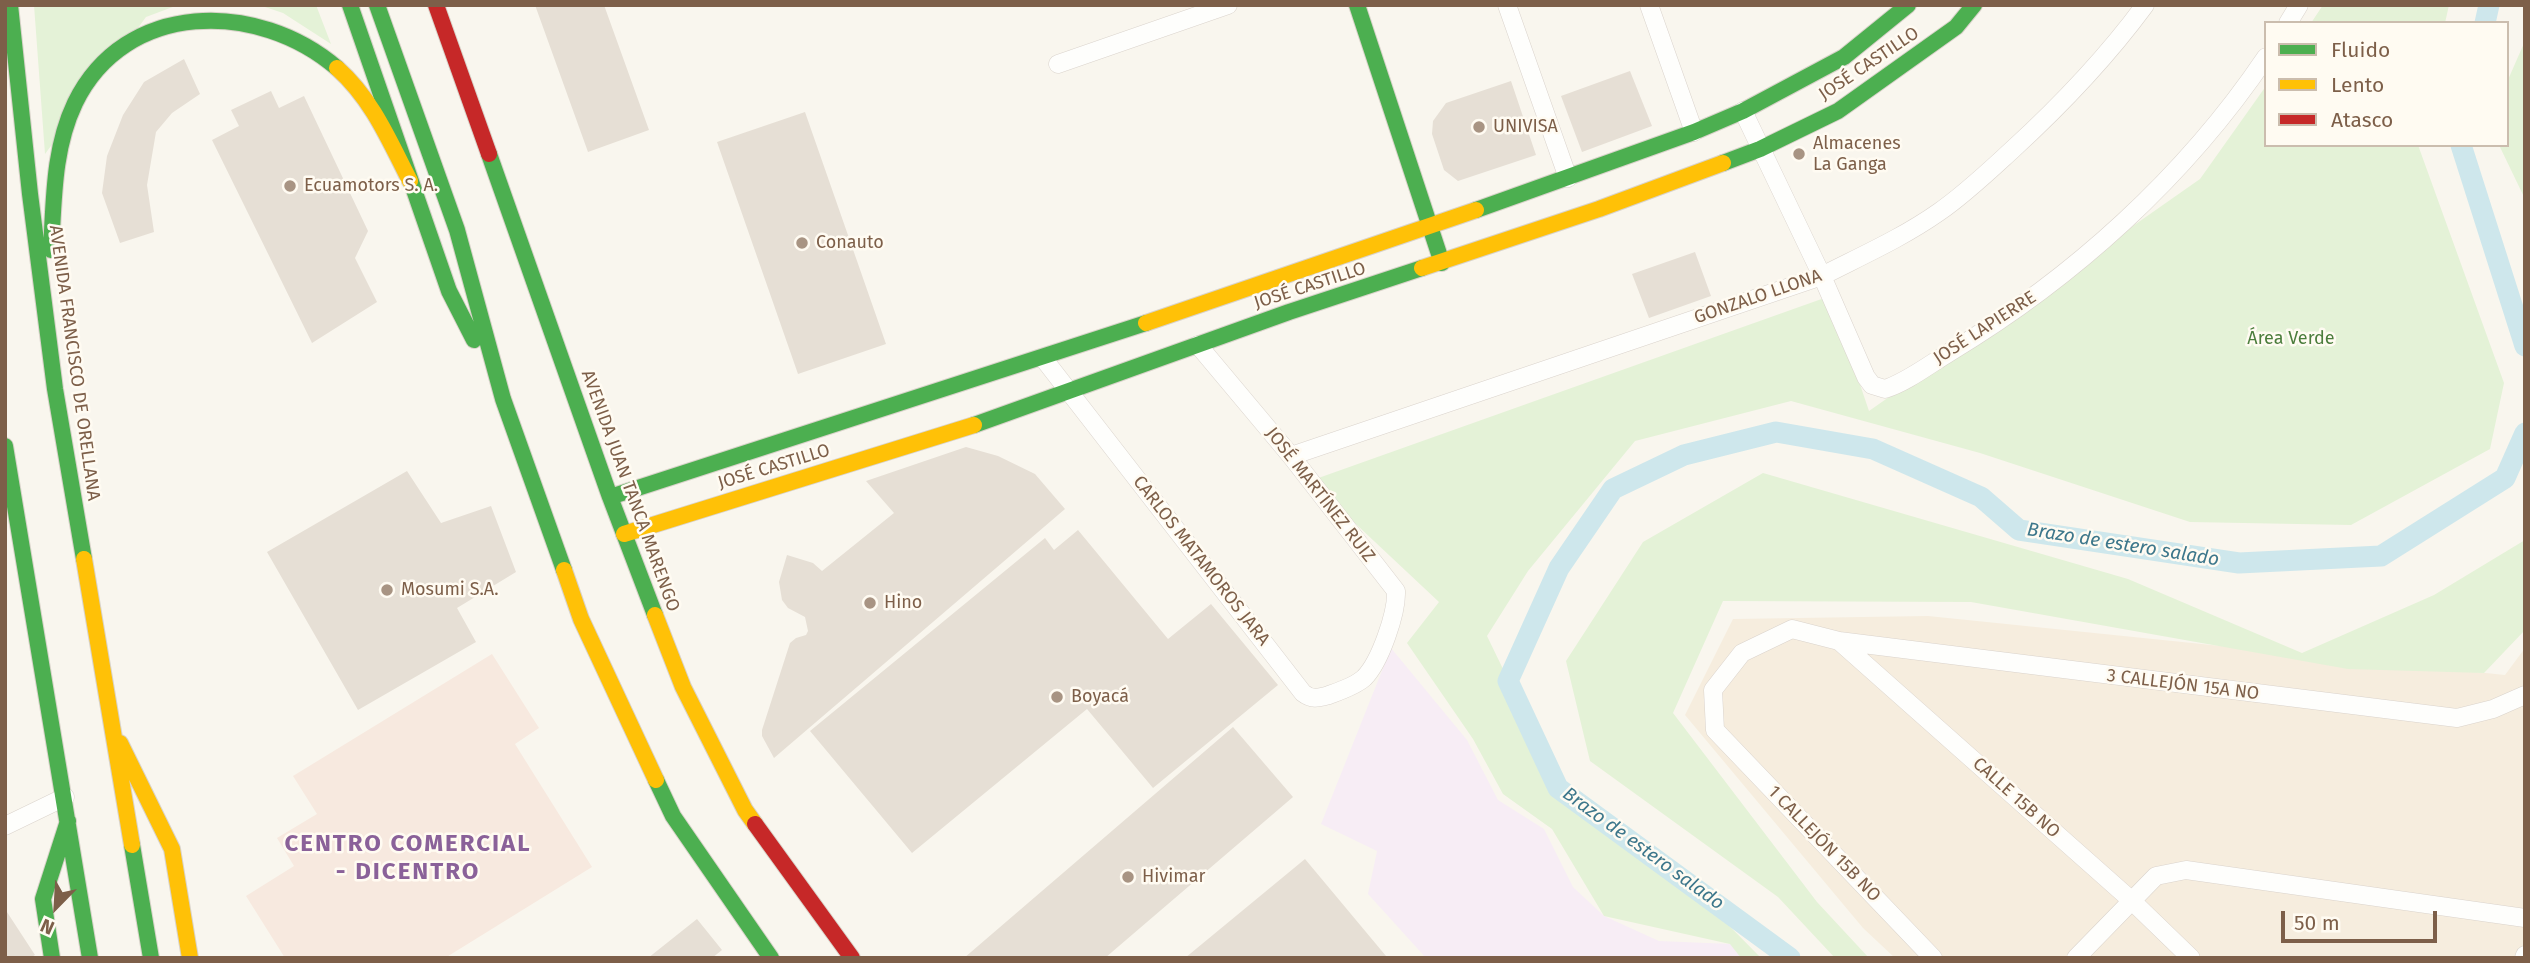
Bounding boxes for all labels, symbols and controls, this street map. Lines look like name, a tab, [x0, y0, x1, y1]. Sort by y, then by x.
legend	[2264, 21, 2509, 147]
street label: JOSÉ CASTILLO	[1815, 23, 1923, 105]
text: Fluido	[2331, 37, 2390, 63]
text: Lento	[2331, 72, 2384, 98]
text: Atasco	[2331, 107, 2393, 133]
place label: UNIVISA	[1493, 116, 1558, 138]
marker: UNIVISA	[1471, 119, 1487, 135]
place label: Almacenes La Ganga	[1813, 133, 1901, 176]
marker: Almacenes La Ganga	[1791, 146, 1807, 162]
place label: Ecuamotors S. A.	[304, 175, 438, 197]
marker: Ecuamotors S. A.	[282, 178, 298, 194]
street label: AVENIDA FRANCISCO DE ORELLANA	[44, 224, 104, 502]
place label: Conauto	[816, 232, 884, 254]
marker: Conauto	[794, 235, 810, 251]
street label: JOSÉ CASTILLO	[1251, 258, 1369, 314]
street label: GONZALO LLONA	[1691, 265, 1825, 329]
street label: JOSÉ LAPIERRE	[1930, 287, 2040, 369]
park label: Área Verde	[2247, 328, 2335, 350]
street label: AVENIDA JUAN TANCA MARENGO	[576, 367, 684, 615]
street label: JOSÉ MARTÍNEZ RUIZ	[1261, 423, 1379, 567]
street label: JOSÉ CASTILLO	[715, 440, 833, 494]
street label: CARLOS MATAMOROS JARA	[1128, 472, 1274, 650]
water label: Brazo de estero salado	[2025, 519, 2221, 571]
place label: Mosumi S.A.	[401, 579, 499, 601]
marker: Mosumi S.A.	[379, 582, 395, 598]
place label: Hino	[884, 592, 922, 614]
marker: Hino	[862, 595, 878, 611]
street label: 3 CALLEJÓN 15A NO	[2106, 665, 2260, 705]
place label: Boyacá	[1071, 686, 1129, 708]
marker: Boyacá	[1049, 689, 1065, 705]
street label: CALLE 15B NO	[1968, 753, 2064, 843]
street label: 1 CALLEJÓN 15B NO	[1763, 782, 1885, 906]
water label: Brazo de estero salado	[1558, 783, 1728, 915]
district label: CENTRO COMERCIAL - DICENTRO	[286, 830, 530, 886]
place label: Hivimar	[1142, 866, 1205, 888]
marker: Hivimar	[1120, 869, 1136, 885]
north arrow	[21, 872, 91, 942]
scale bar	[2285, 897, 2441, 941]
text: 50 m	[2294, 910, 2340, 936]
text: N	[37, 914, 58, 940]

